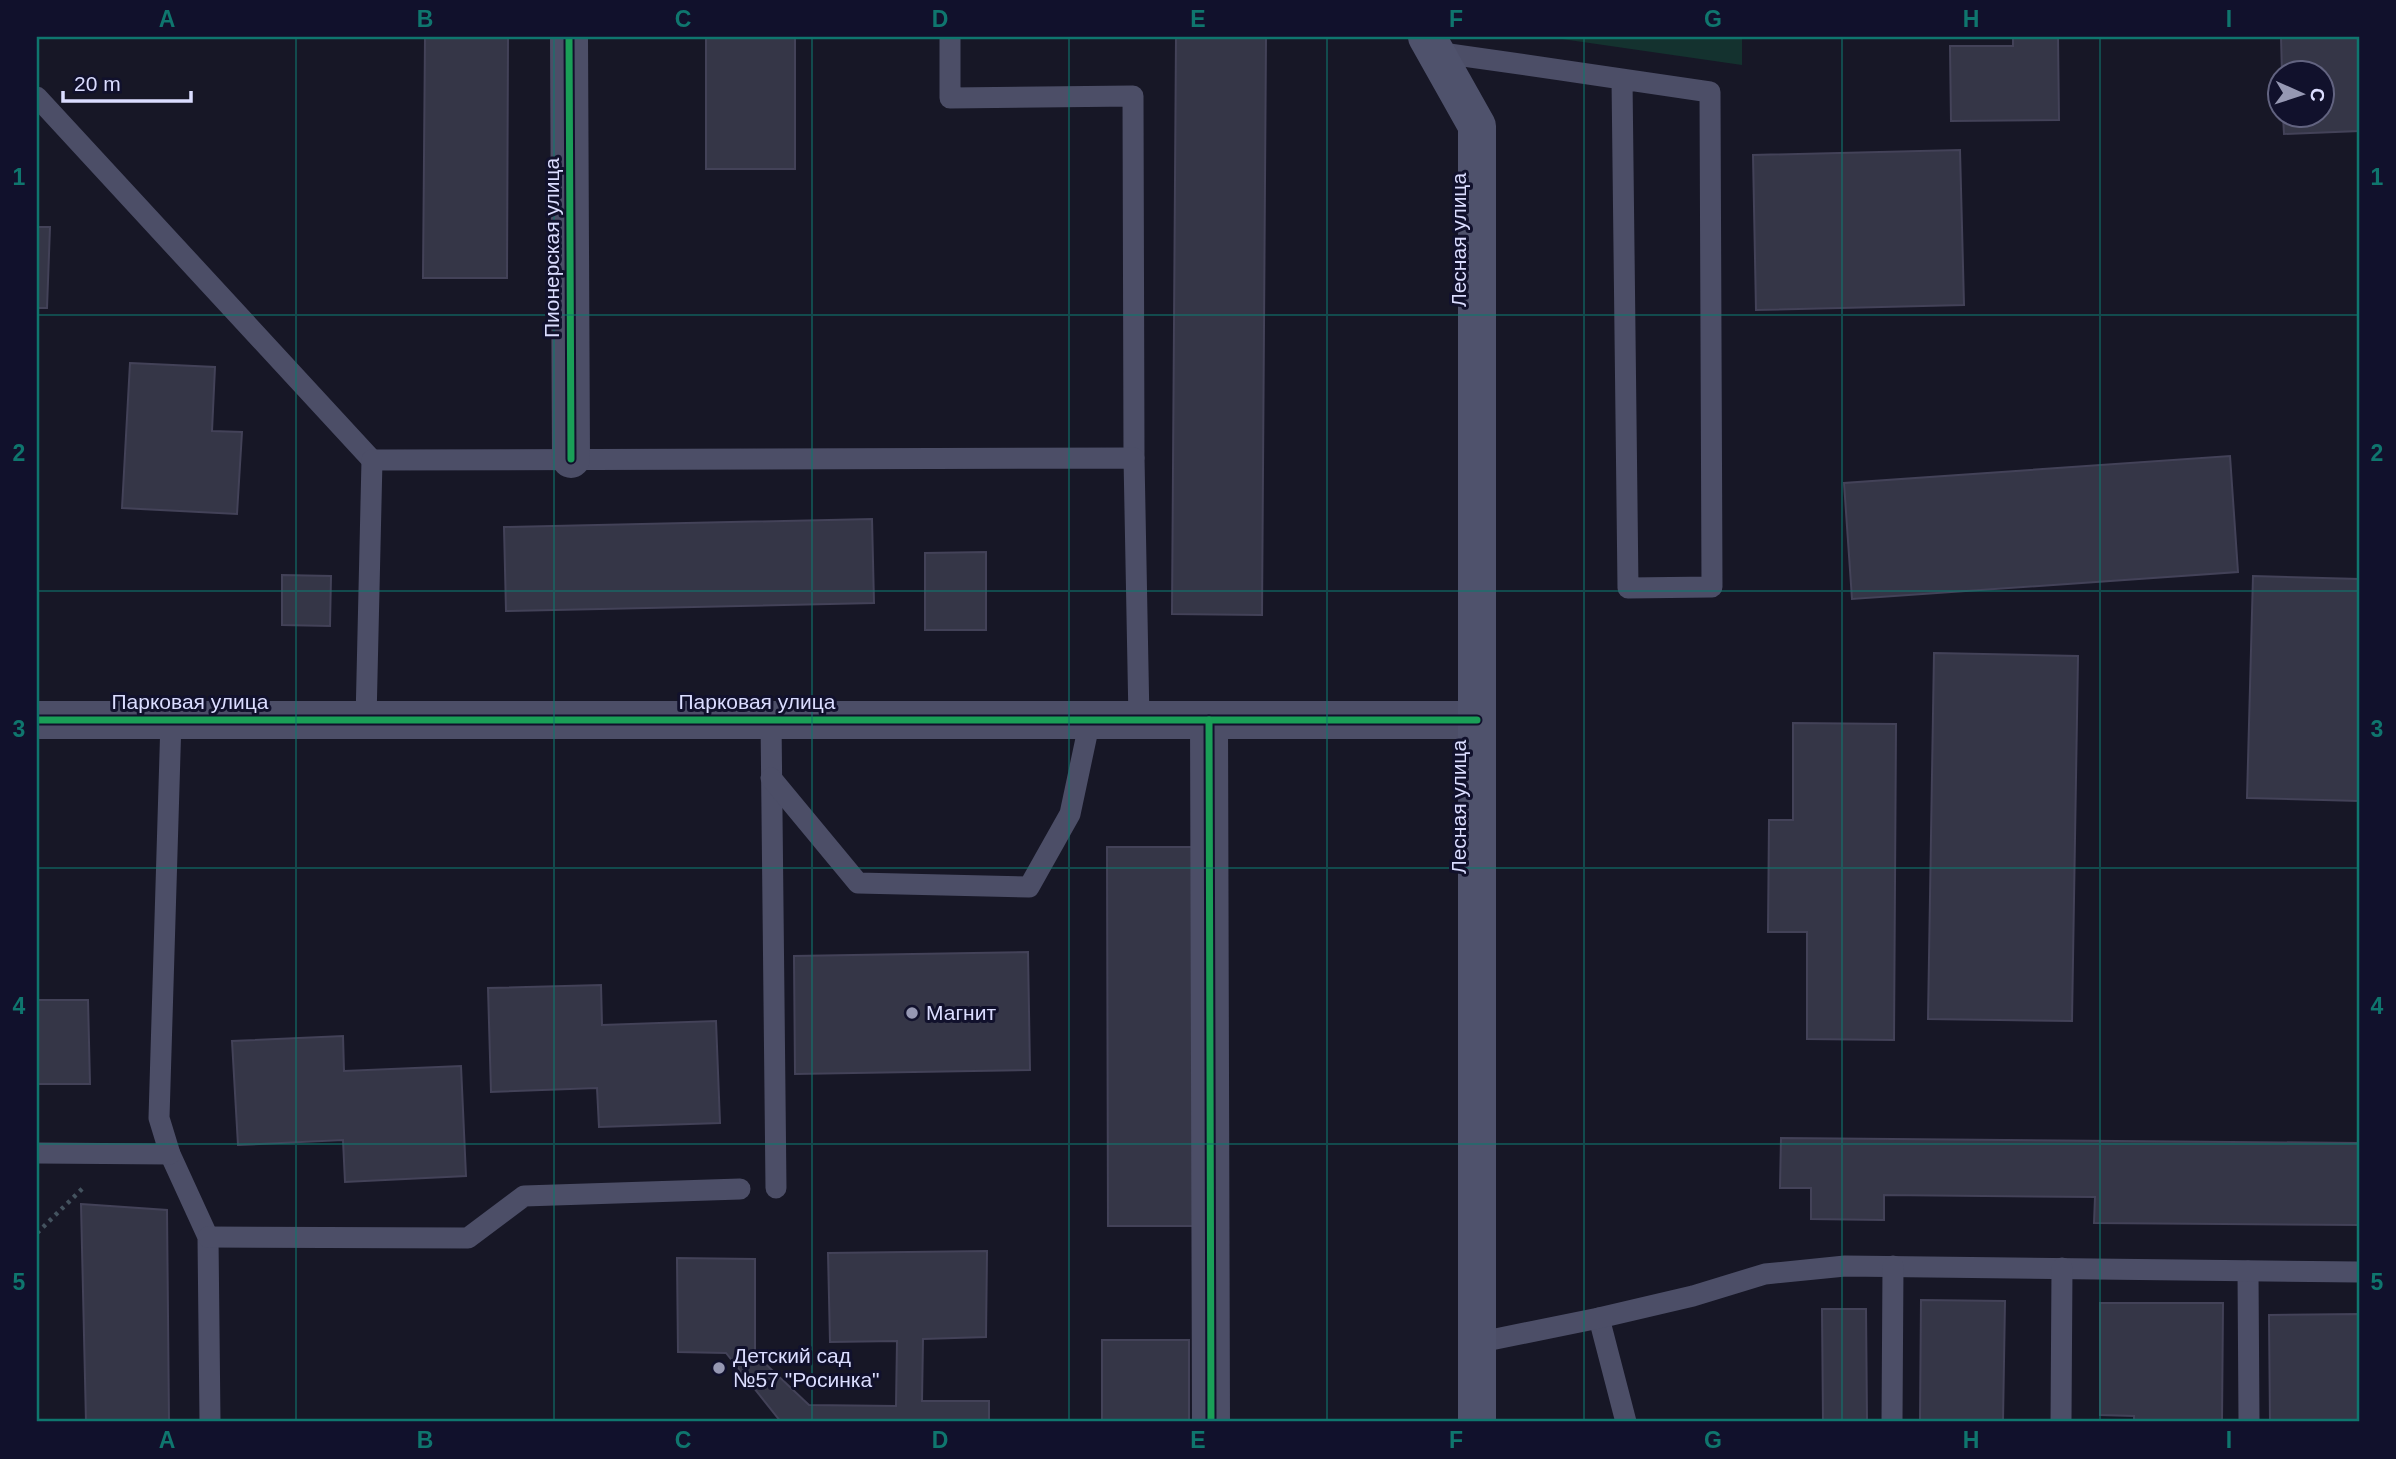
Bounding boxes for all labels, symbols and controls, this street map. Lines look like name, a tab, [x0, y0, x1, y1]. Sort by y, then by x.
text: A	[159, 6, 175, 32]
text: B	[417, 6, 433, 32]
text: C	[675, 6, 691, 32]
text: D	[932, 6, 948, 32]
text: E	[1190, 6, 1206, 32]
text: F	[1449, 6, 1463, 32]
text: G	[1704, 6, 1722, 32]
text: H	[1963, 6, 1979, 32]
text: I	[2226, 6, 2232, 32]
scale bar	[63, 60, 191, 104]
north arrow	[2266, 60, 2336, 130]
text: 20 m	[74, 72, 121, 95]
text: С	[2307, 87, 2328, 103]
street label: Пионерская улица	[540, 158, 563, 338]
text: 1	[13, 164, 26, 190]
text: 1	[2371, 164, 2384, 190]
street label: Лесная улица	[1447, 173, 1470, 307]
text: 2	[13, 440, 25, 466]
text: 2	[2371, 440, 2383, 466]
street label: Парковая улица	[111, 690, 269, 713]
street label: Парковая улица	[678, 690, 836, 713]
text: 3	[13, 716, 25, 742]
text: 3	[2371, 716, 2383, 742]
street label: Лесная улица	[1447, 740, 1470, 874]
text: 4	[13, 993, 26, 1019]
text: 4	[2371, 993, 2384, 1019]
place label: Магнит	[926, 1001, 996, 1024]
marker: Магнит	[904, 1005, 920, 1021]
text: 5	[13, 1269, 26, 1295]
text: 5	[2371, 1269, 2384, 1295]
place label: Детский сад №57 "Росинка"	[733, 1344, 880, 1391]
marker: Детский сад №57 "Росинка"	[711, 1360, 727, 1376]
text: A	[159, 1427, 175, 1453]
text: B	[417, 1427, 433, 1453]
text: C	[675, 1427, 691, 1453]
text: D	[932, 1427, 948, 1453]
text: E	[1190, 1427, 1206, 1453]
text: F	[1449, 1427, 1463, 1453]
text: G	[1704, 1427, 1722, 1453]
text: H	[1963, 1427, 1979, 1453]
text: I	[2226, 1427, 2232, 1453]

